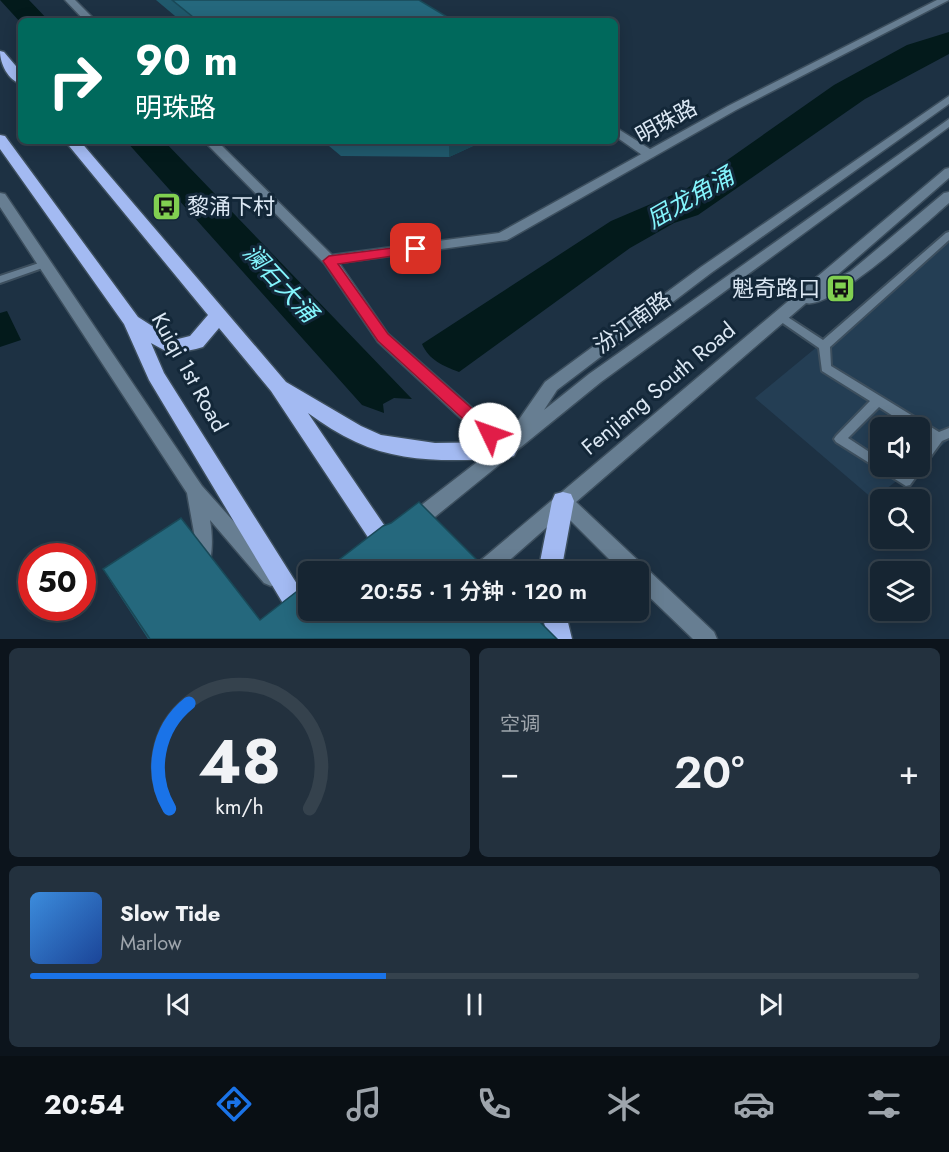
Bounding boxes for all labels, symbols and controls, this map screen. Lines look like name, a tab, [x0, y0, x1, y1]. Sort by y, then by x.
text: 90 m	[135, 30, 238, 91]
icon: right	[36, 42, 114, 120]
text: 明珠路	[135, 88, 216, 127]
street label: 明珠路	[629, 91, 703, 151]
water label: 屈龙角涌	[639, 157, 743, 237]
bus stop icon: 黎涌下村	[150, 190, 182, 222]
place label: 黎涌下村	[187, 190, 275, 222]
pin	[390, 223, 441, 274]
icon: arrive	[399, 232, 432, 265]
water label: 澜石大涌	[235, 236, 328, 332]
place label: 魁奇路口	[732, 272, 820, 304]
bus stop icon: 魁奇路口	[825, 272, 857, 304]
street label: 汾江南路	[587, 283, 677, 361]
street label: Kuiqi 1st Road	[144, 307, 236, 437]
street label: Fenjiang South Road	[574, 314, 742, 462]
position arrow	[458, 402, 522, 466]
map controls	[870, 417, 930, 621]
button: sound	[870, 417, 930, 477]
button: search	[870, 489, 930, 549]
speed limit sign: 50	[18, 543, 96, 621]
button: layers	[870, 561, 930, 621]
text: 20:55 · 1 分钟 · 120 m	[360, 575, 587, 607]
text: 空调	[500, 710, 540, 739]
text: 48	[198, 716, 281, 806]
text: 20°	[674, 740, 744, 805]
text: −	[500, 749, 519, 796]
text: +	[899, 749, 919, 796]
text: km/h	[215, 792, 264, 823]
text: Slow Tide	[120, 897, 220, 929]
text: Marlow	[120, 929, 182, 958]
icon: previous	[162, 988, 195, 1021]
icon: pause	[458, 988, 491, 1021]
icon: next	[754, 988, 787, 1021]
icon: directions	[213, 1083, 255, 1125]
icon: music	[343, 1083, 385, 1125]
icon: phone	[473, 1083, 515, 1125]
icon: climate	[603, 1083, 645, 1125]
icon: car	[733, 1083, 775, 1125]
icon: filters	[863, 1083, 905, 1125]
text: 20:54	[44, 1085, 125, 1124]

